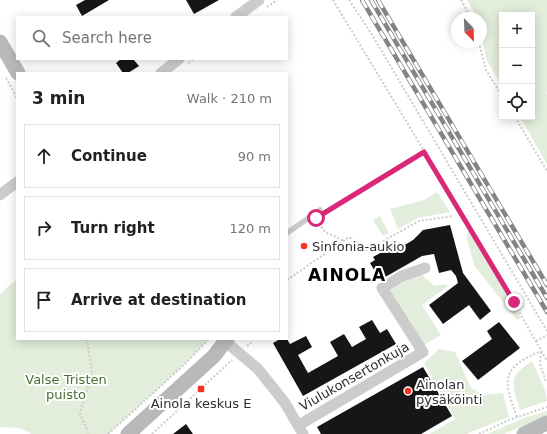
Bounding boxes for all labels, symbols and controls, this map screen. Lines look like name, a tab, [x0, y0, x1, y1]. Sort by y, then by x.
north arrow	[451, 12, 487, 48]
map controls	[499, 12, 535, 120]
button: +	[499, 12, 535, 48]
search box	[16, 16, 288, 60]
icon: search	[30, 27, 52, 49]
text: Search here	[62, 29, 152, 47]
button: −	[499, 48, 535, 84]
button: locate	[499, 84, 535, 120]
text: 3 min	[32, 88, 85, 108]
text: Walk · 210 m	[187, 91, 272, 106]
icon: ahead	[33, 145, 55, 167]
text: Continue	[71, 147, 147, 165]
text: 90 m	[238, 149, 271, 164]
route start	[307, 209, 325, 227]
icon: right	[33, 217, 55, 239]
text: Turn right	[71, 219, 155, 237]
text: 120 m	[229, 221, 271, 236]
place label: Sinfonia-aukio	[312, 239, 404, 254]
marker: Sinfonia-aukio	[299, 241, 309, 251]
district label: AINOLA	[308, 265, 386, 285]
icon: arrive	[33, 289, 55, 311]
text: Arrive at destination	[71, 291, 246, 309]
route end	[505, 293, 523, 311]
street label: Viulukonsertonkuja	[297, 339, 412, 414]
park label: Valse Tristen puisto	[25, 372, 107, 402]
place label: Ainolan pysäköinti	[416, 377, 482, 407]
marker: Ainola keskus E	[196, 384, 206, 394]
marker: Ainolan pysäköinti	[403, 386, 413, 396]
place label: Ainola keskus E	[151, 396, 251, 411]

